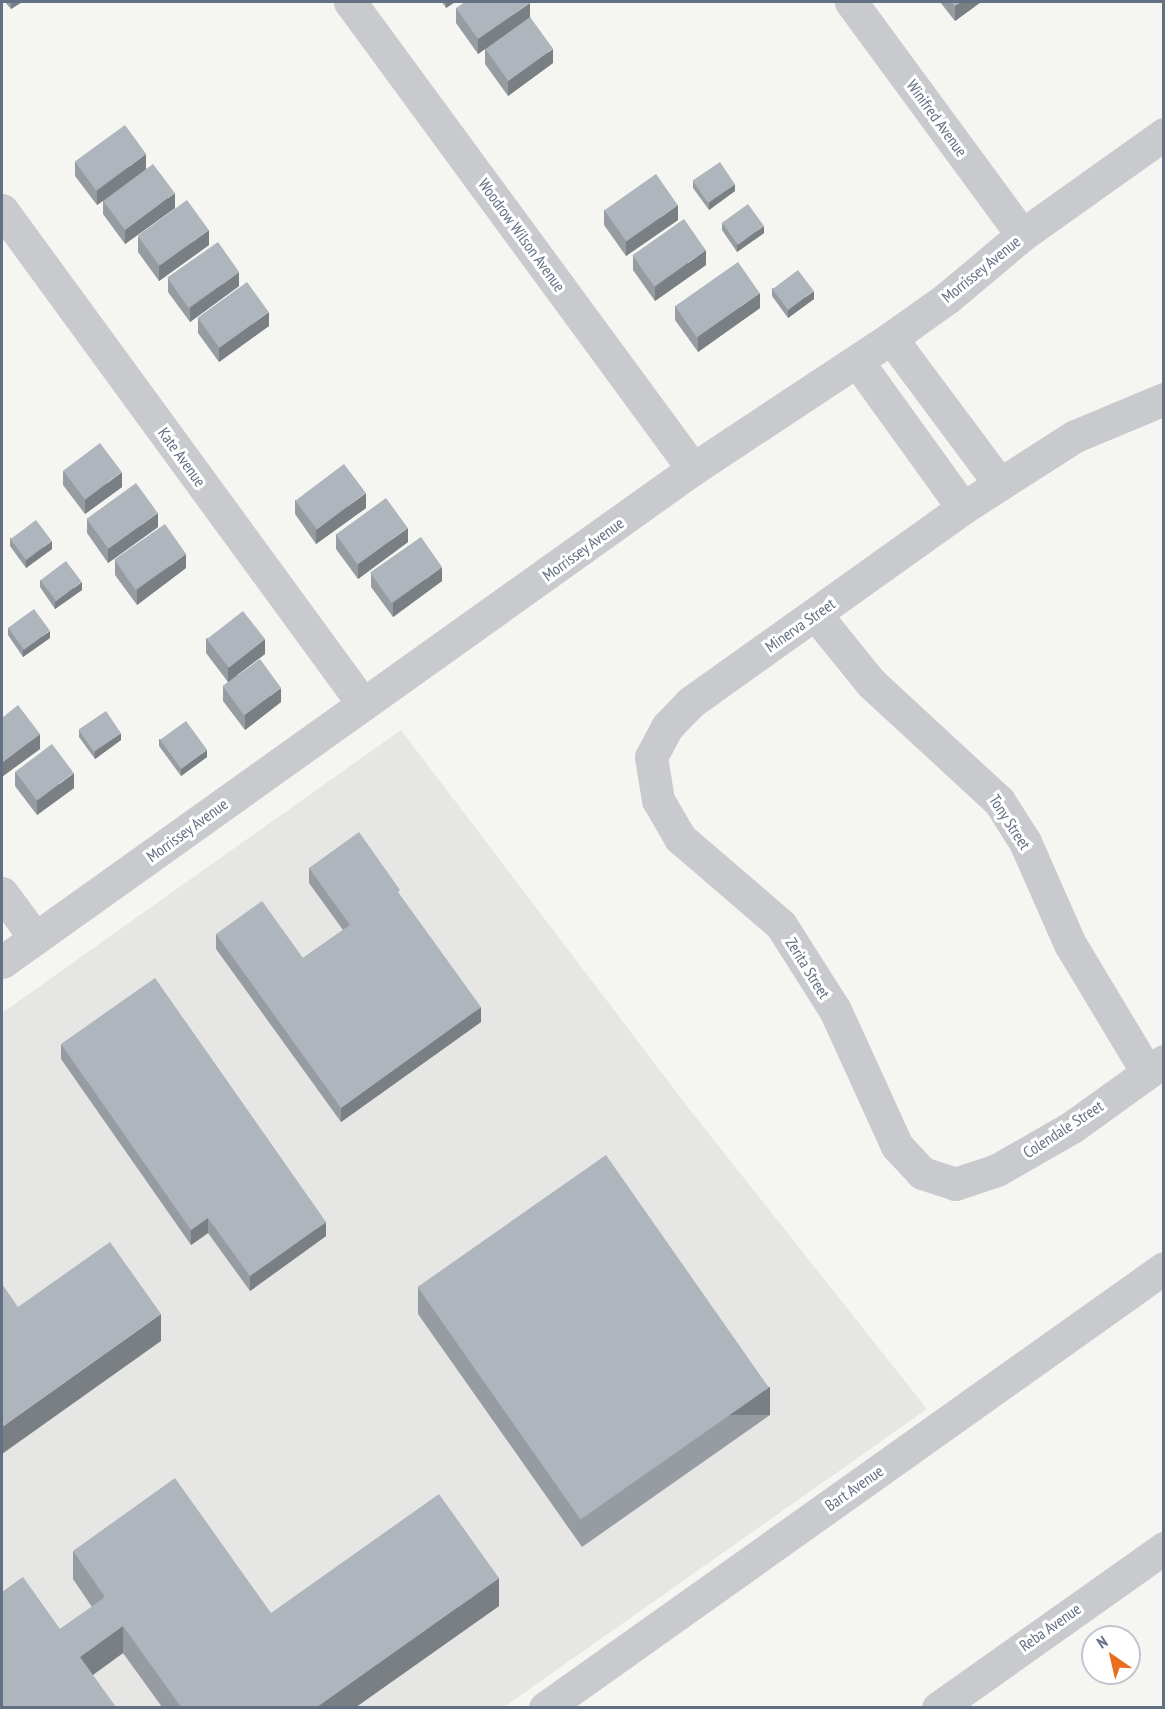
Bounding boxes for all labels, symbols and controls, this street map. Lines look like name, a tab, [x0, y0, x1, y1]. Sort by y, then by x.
street label: Winifred Avenue	[903, 76, 971, 160]
street label: Woodrow Wilson Avenue	[474, 174, 570, 296]
street label: Morrissey Avenue	[938, 231, 1024, 307]
street label: Kate Avenue	[154, 424, 210, 490]
street label: Morrissey Avenue	[538, 513, 628, 585]
street label: Minerva Street	[761, 594, 839, 656]
street label: Tony Street	[985, 791, 1035, 853]
street label: Morrissey Avenue	[142, 794, 232, 866]
street label: Zerita Street	[782, 934, 834, 1002]
street label: Colendale Street	[1019, 1096, 1107, 1162]
street label: Bart Avenue	[821, 1461, 887, 1515]
street label: Reba Avenue	[1015, 1599, 1085, 1655]
north arrow	[1081, 1625, 1141, 1685]
text: N	[1093, 1631, 1111, 1652]

